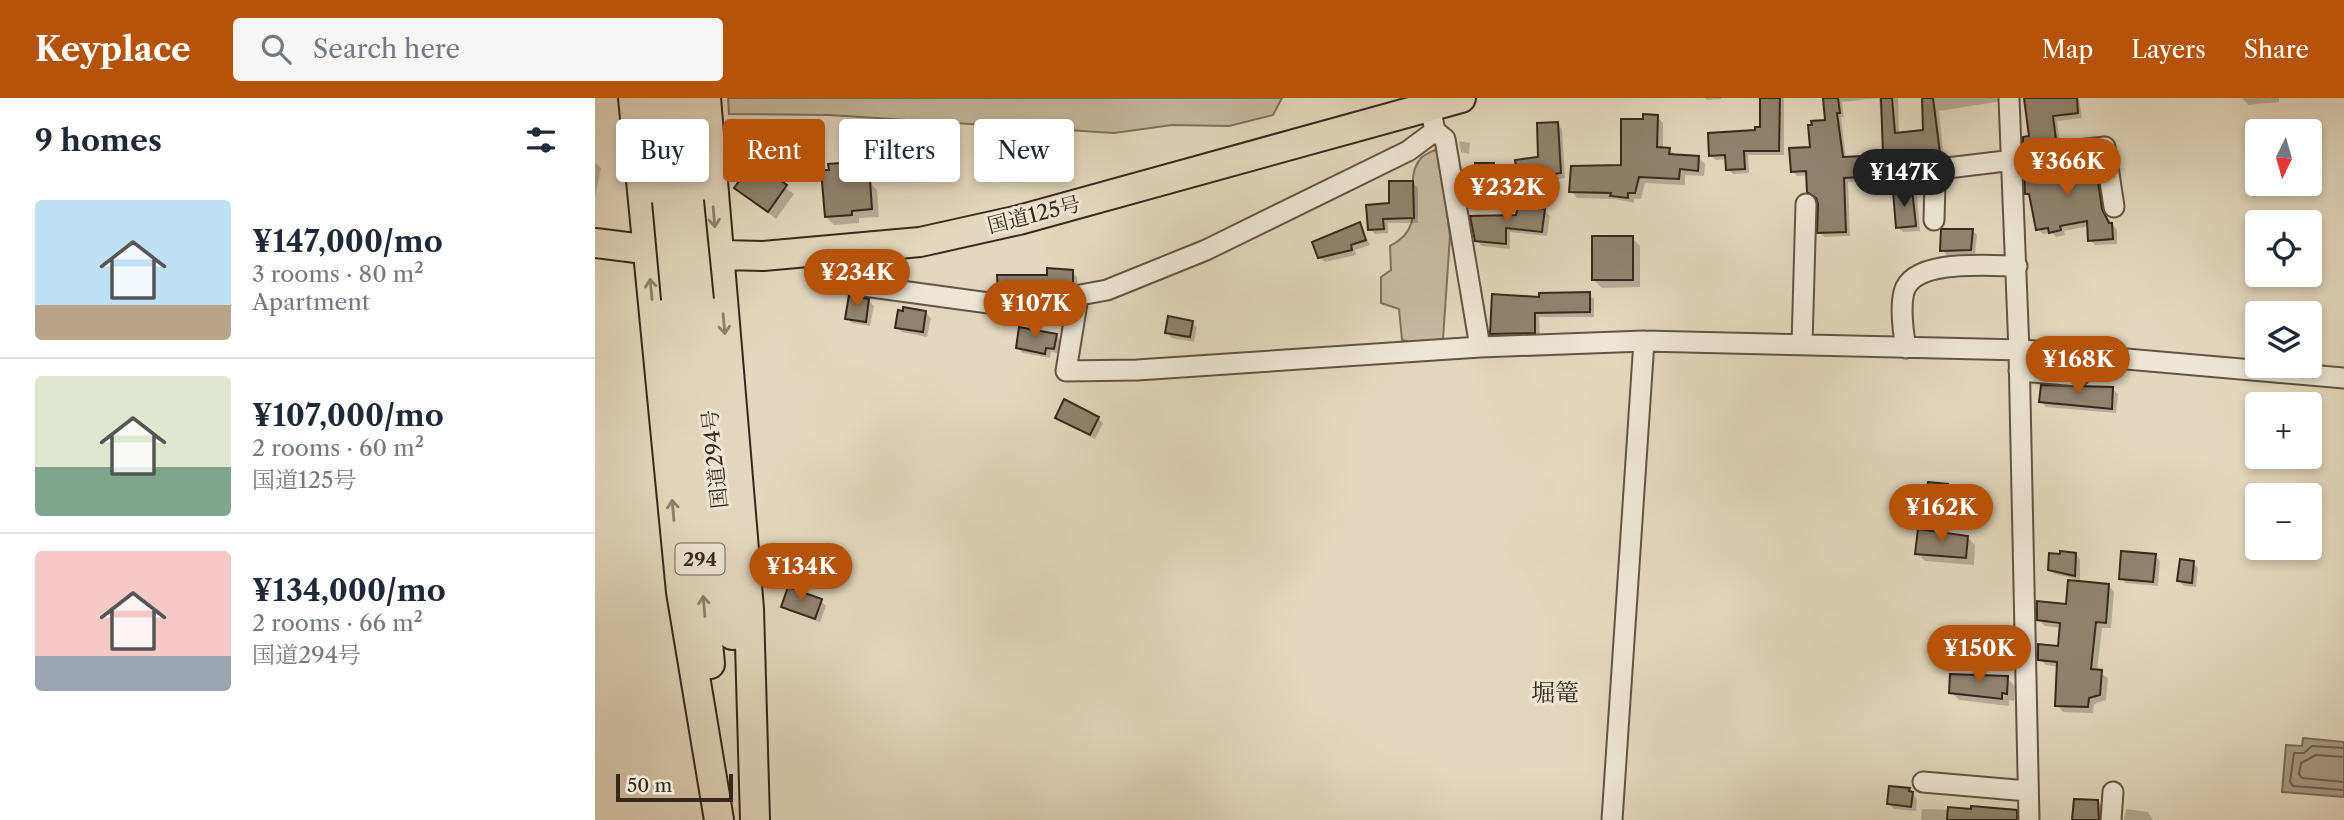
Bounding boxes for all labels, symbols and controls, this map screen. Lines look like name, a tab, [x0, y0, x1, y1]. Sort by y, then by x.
search box	[233, 18, 723, 81]
text: Keyplace	[35, 29, 191, 70]
icon: search	[257, 30, 295, 68]
text: Search here	[313, 33, 460, 65]
text: Map	[2042, 35, 2093, 64]
text: Layers	[2131, 35, 2206, 64]
text: Share	[2244, 35, 2309, 64]
chip: Buy	[616, 119, 709, 182]
chip: Rent	[723, 119, 825, 182]
chip: Filters	[839, 119, 960, 182]
chip: New	[974, 119, 1074, 182]
north arrow	[2245, 119, 2322, 196]
map controls	[2245, 119, 2322, 560]
icon: filters	[522, 121, 560, 159]
text: 9 homes	[35, 122, 162, 159]
pin: ¥366K	[2018, 139, 2116, 198]
text: ¥366K	[2030, 147, 2104, 175]
pin: ¥147K	[1855, 150, 1953, 209]
text: ¥147K	[1869, 158, 1939, 186]
pin: ¥232K	[1458, 164, 1556, 224]
text: ¥232K	[1470, 173, 1544, 201]
street label: 国道125号	[985, 191, 1083, 238]
one-way arrow	[708, 205, 721, 228]
button: locate	[2245, 210, 2322, 287]
text: ¥147,000/mo	[252, 223, 443, 260]
icon: home	[91, 228, 175, 312]
pin: ¥234K	[808, 250, 906, 309]
text: ¥234K	[820, 258, 894, 286]
text: 3 rooms · 80 m²	[252, 260, 424, 288]
one-way arrow	[644, 278, 657, 301]
pin: ¥107K	[986, 280, 1084, 340]
text: Apartment	[252, 288, 370, 316]
text: ¥107K	[1000, 289, 1070, 317]
button: layers	[2245, 301, 2322, 378]
one-way arrow	[718, 312, 731, 334]
pin: ¥168K	[2029, 336, 2127, 396]
text: ¥168K	[2042, 345, 2114, 373]
button: +	[2245, 392, 2322, 469]
text: ¥107,000/mo	[252, 397, 444, 434]
icon: home	[91, 404, 175, 488]
street label: 国道294号	[697, 408, 732, 510]
text: 2 rooms · 60 m²	[252, 434, 424, 462]
text: 国道125号	[252, 466, 356, 494]
button: −	[2245, 483, 2322, 560]
pin: ¥162K	[1892, 484, 1990, 544]
text: ¥162K	[1905, 493, 1977, 521]
one-way arrow	[666, 500, 679, 522]
road number: 294	[675, 544, 725, 574]
pin: ¥134K	[752, 544, 850, 603]
text: ¥134K	[765, 552, 837, 580]
text: ¥134,000/mo	[252, 572, 446, 609]
icon: home	[91, 579, 175, 663]
one-way arrow	[698, 595, 711, 617]
text: 2 rooms · 66 m²	[252, 609, 423, 637]
pin: ¥150K	[1930, 626, 2028, 685]
text: ¥150K	[1943, 634, 2015, 662]
text: 国道294号	[252, 641, 361, 669]
district label: 堀篭	[1531, 678, 1579, 707]
scale bar	[616, 771, 733, 803]
text: 50 m	[627, 774, 672, 797]

